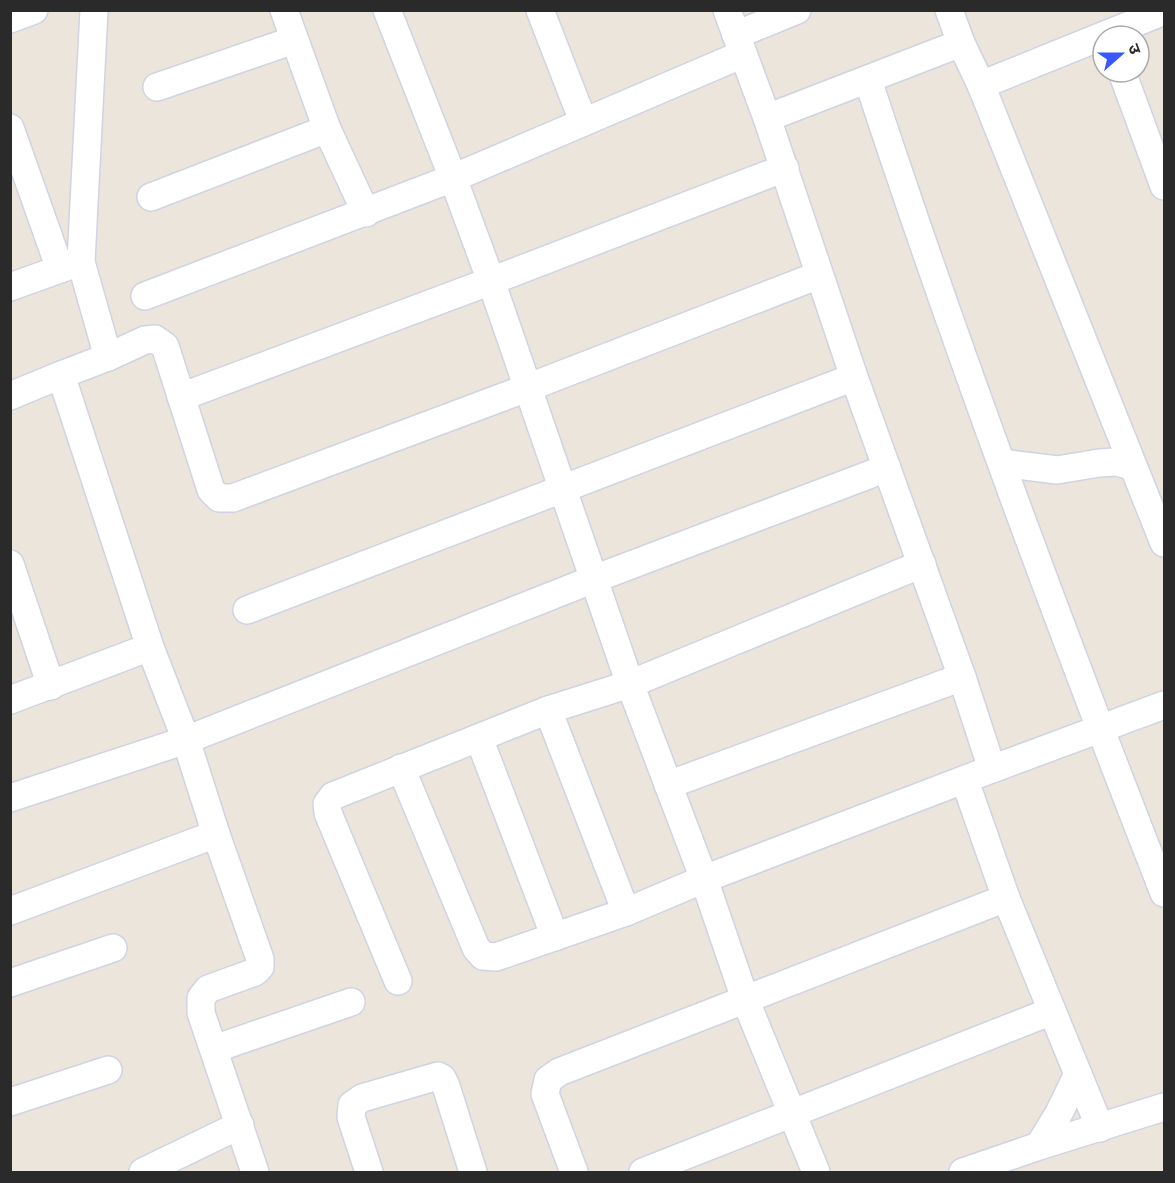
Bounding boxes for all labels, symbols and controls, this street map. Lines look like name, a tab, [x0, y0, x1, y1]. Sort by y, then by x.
north arrow	[1091, 24, 1151, 84]
text: उ	[1124, 41, 1145, 57]

